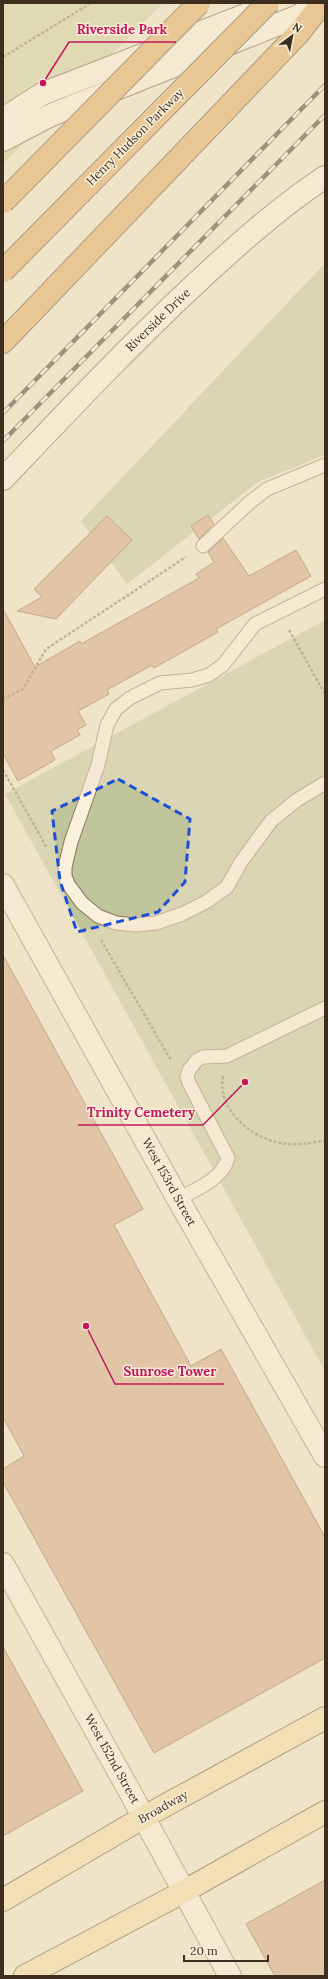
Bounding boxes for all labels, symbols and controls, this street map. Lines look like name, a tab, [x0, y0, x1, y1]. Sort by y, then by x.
north arrow	[272, 16, 312, 56]
callout: Riverside Park	[69, 17, 176, 42]
text: N	[290, 19, 305, 36]
text: Riverside Park	[77, 21, 168, 38]
street label: Henry Hudson Parkway	[83, 85, 187, 188]
street label: Riverside Drive	[122, 285, 194, 354]
callout: Trinity Cemetery	[78, 1100, 203, 1125]
text: Trinity Cemetery	[87, 1104, 196, 1121]
street label: West 153rd Street	[139, 1135, 200, 1229]
callout: Sunrose Tower	[115, 1359, 224, 1384]
text: Sunrose Tower	[124, 1363, 217, 1380]
street label: West 152nd Street	[82, 1711, 143, 1807]
street label: Broadway	[135, 1786, 191, 1826]
scale bar	[184, 1937, 268, 1963]
text: 20 m	[190, 1943, 218, 1958]

